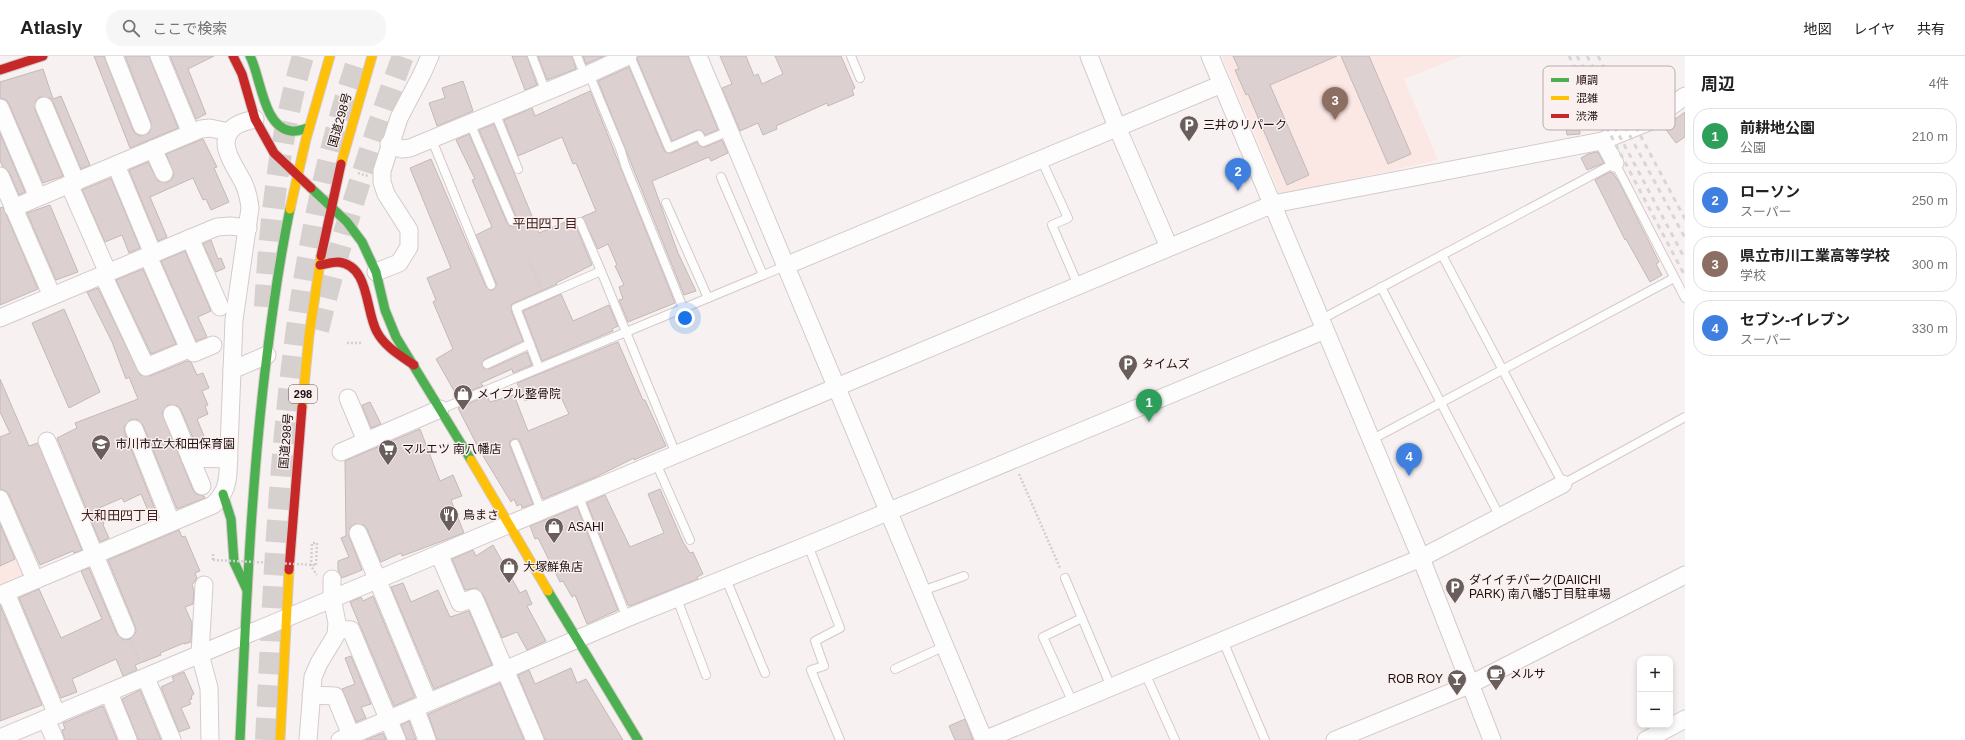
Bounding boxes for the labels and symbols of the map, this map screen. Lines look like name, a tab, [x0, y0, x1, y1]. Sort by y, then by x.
legend	[1543, 66, 1675, 130]
text: 順調	[1576, 74, 1598, 86]
pin: 3	[1322, 87, 1348, 120]
street label: 国道298号	[326, 91, 354, 149]
text: 混雑	[1576, 92, 1598, 104]
text: 渋滞	[1576, 110, 1598, 122]
parking icon: 三井のリパーク	[1178, 114, 1200, 142]
place label: 三井のリパーク	[1203, 118, 1287, 132]
pin: 2	[1225, 158, 1251, 191]
district label: 平田四丁目	[512, 216, 578, 231]
your location	[675, 308, 695, 328]
parking icon: タイムズ	[1117, 353, 1139, 381]
place label: タイムズ	[1142, 357, 1190, 371]
shop icon: メイプル整骨院	[452, 383, 474, 411]
road number: 298	[289, 385, 317, 403]
place label: メイプル整骨院	[477, 387, 561, 401]
pin: 1	[1136, 389, 1162, 422]
street label: 国道298号	[277, 412, 295, 470]
school or university icon: 市川市立大和田保育園	[90, 433, 112, 461]
place label: 市川市立大和田保育園	[115, 437, 235, 451]
supermarket icon: マルエツ 南八幡店	[377, 438, 399, 466]
place label: マルエツ 南八幡店	[402, 442, 501, 456]
pin: 4	[1396, 443, 1422, 476]
restaurant icon: 鳥まさ	[438, 504, 460, 532]
district label: 大和田四丁目	[81, 508, 159, 523]
place label: 鳥まさ	[463, 508, 499, 522]
shop icon: ASAHI	[543, 516, 565, 544]
place label: ASAHI	[568, 520, 604, 534]
shop icon: 大塚鮮魚店	[498, 556, 520, 584]
place label: 大塚鮮魚店	[523, 560, 583, 574]
place label: ダイイチパーク(DAIICHI PARK) 南八幡5丁目駐車場	[1469, 573, 1611, 601]
parking icon: ダイイチパーク(DAIICHI PARK) 南八幡5丁目駐車場	[1444, 576, 1466, 604]
cafe icon: メルサ	[1485, 663, 1507, 691]
place label: メルサ	[1510, 667, 1546, 681]
bar icon: ROB ROY	[1446, 668, 1468, 696]
place label: ROB ROY	[1388, 672, 1443, 686]

